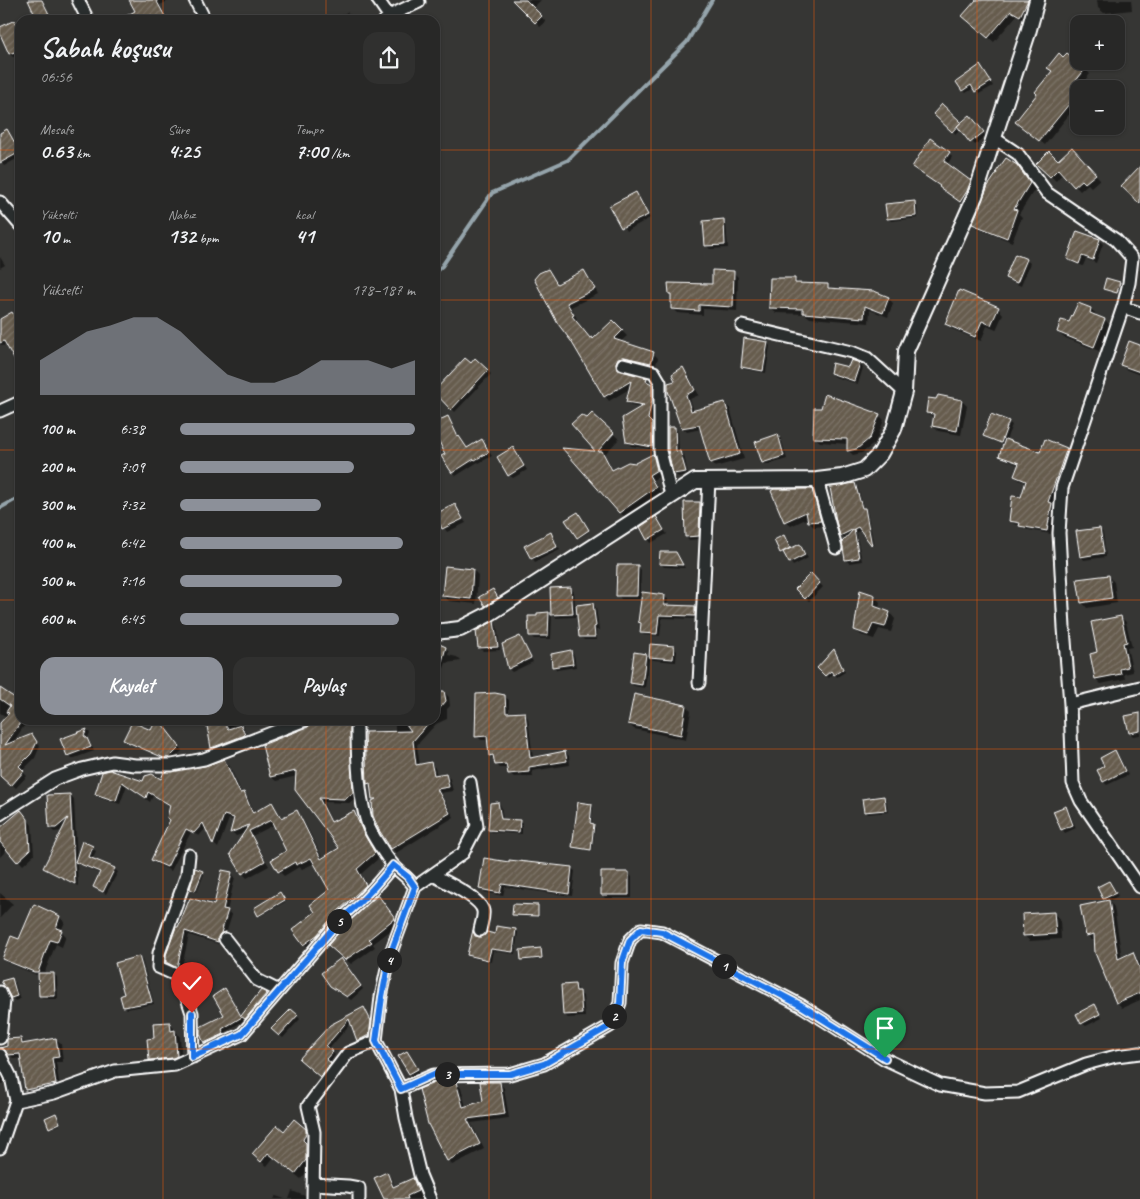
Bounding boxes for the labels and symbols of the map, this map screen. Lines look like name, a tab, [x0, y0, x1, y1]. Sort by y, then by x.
pin: 5	[326, 908, 352, 934]
pin: 4	[376, 948, 402, 972]
pin: 1	[712, 954, 736, 978]
pin	[171, 962, 213, 1013]
pin: 2	[602, 1004, 626, 1028]
pin	[864, 1007, 906, 1058]
pin: 3	[434, 1062, 460, 1086]

